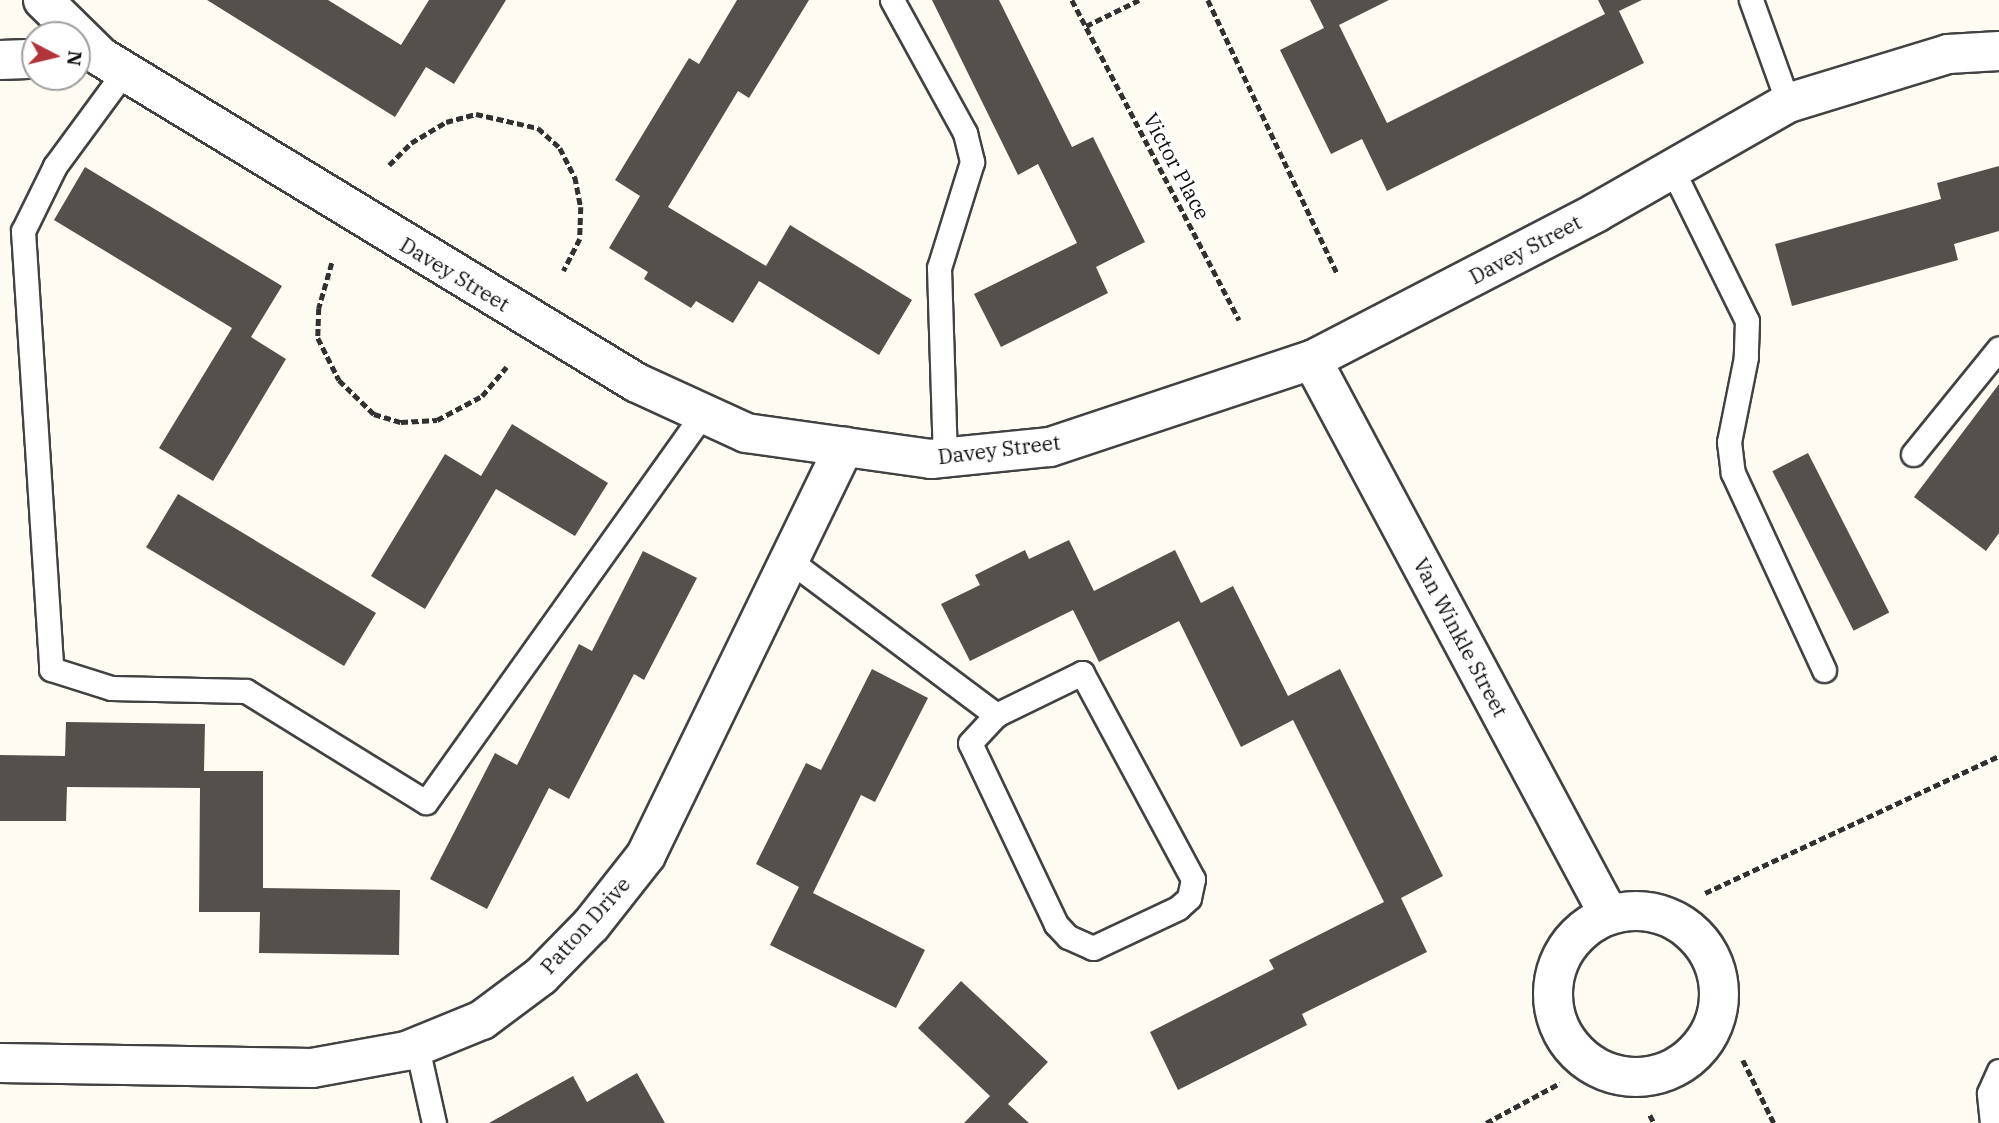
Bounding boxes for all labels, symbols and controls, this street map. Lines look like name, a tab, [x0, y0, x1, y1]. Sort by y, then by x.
north arrow	[21, 21, 91, 91]
text: N	[62, 49, 88, 67]
street label: Victor Place	[1138, 108, 1216, 224]
street label: Davey Street	[1465, 209, 1585, 289]
street label: Davey Street	[396, 231, 514, 317]
street label: Davey Street	[936, 429, 1062, 469]
street label: Van Winkle Street	[1409, 553, 1513, 721]
street label: Patton Drive	[535, 871, 635, 979]

